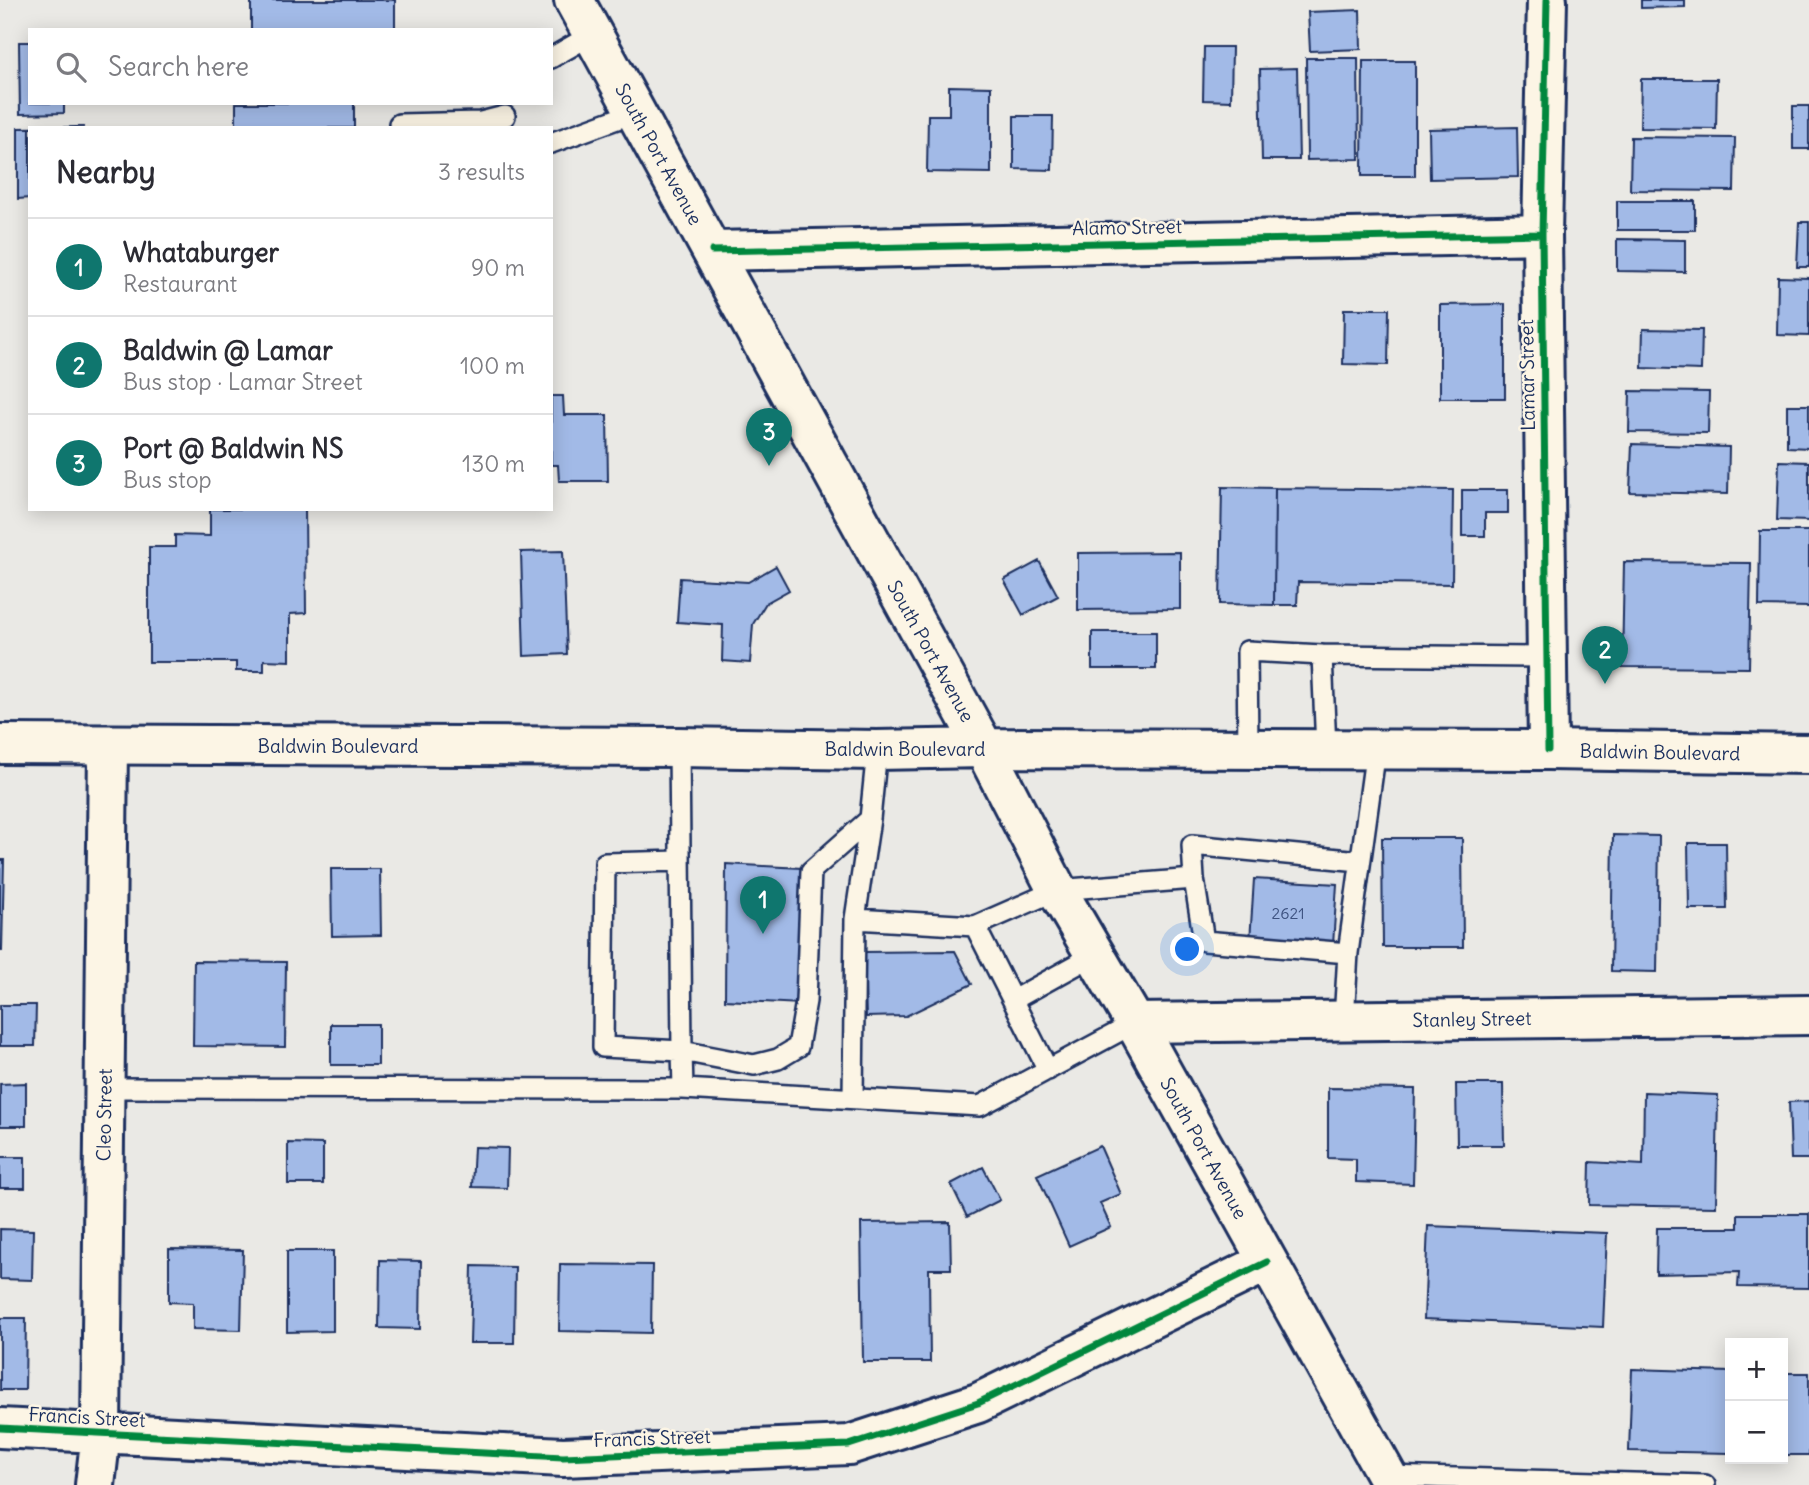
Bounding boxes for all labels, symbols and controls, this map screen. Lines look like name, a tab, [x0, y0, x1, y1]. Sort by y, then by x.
search box	[28, 28, 553, 105]
icon: search	[52, 48, 90, 86]
text: Search here	[108, 50, 249, 83]
street label: South Port Avenue	[610, 79, 708, 229]
text: Nearby	[56, 153, 156, 191]
text: 3 results	[438, 157, 525, 186]
street label: Alamo Street	[1072, 214, 1182, 240]
text: Whataburger	[123, 236, 279, 269]
text: 1	[74, 253, 84, 282]
text: 90 m	[471, 253, 525, 282]
text: Restaurant	[123, 269, 237, 298]
street label: Lamar Street	[1514, 319, 1540, 431]
text: Baldwin @ Lamar	[123, 334, 333, 367]
text: 2	[73, 351, 85, 380]
text: 100 m	[460, 351, 525, 380]
text: Bus stop · Lamar Street	[123, 367, 363, 396]
pin: 3	[746, 408, 792, 466]
text: Port @ Baldwin NS	[123, 432, 343, 465]
text: 3	[72, 449, 86, 478]
text: 130 m	[462, 449, 525, 478]
text: Bus stop	[123, 465, 212, 494]
street label: South Port Avenue	[882, 576, 980, 726]
pin: 2	[1582, 626, 1628, 684]
street label: Baldwin Boulevard	[258, 734, 418, 758]
street label: Baldwin Boulevard	[825, 737, 985, 761]
street label: Baldwin Boulevard	[1579, 739, 1741, 765]
pin: 1	[740, 876, 786, 934]
house number: 2621	[1271, 903, 1305, 923]
your location	[1170, 932, 1204, 966]
street label: Stanley Street	[1412, 1006, 1532, 1032]
street label: Cleo Street	[91, 1068, 117, 1162]
street label: South Port Avenue	[1155, 1073, 1253, 1223]
map controls	[1725, 1338, 1788, 1464]
button: +	[1725, 1338, 1788, 1401]
button: −	[1725, 1401, 1788, 1464]
street label: Francis Street	[28, 1402, 146, 1432]
street label: Francis Street	[593, 1424, 711, 1452]

